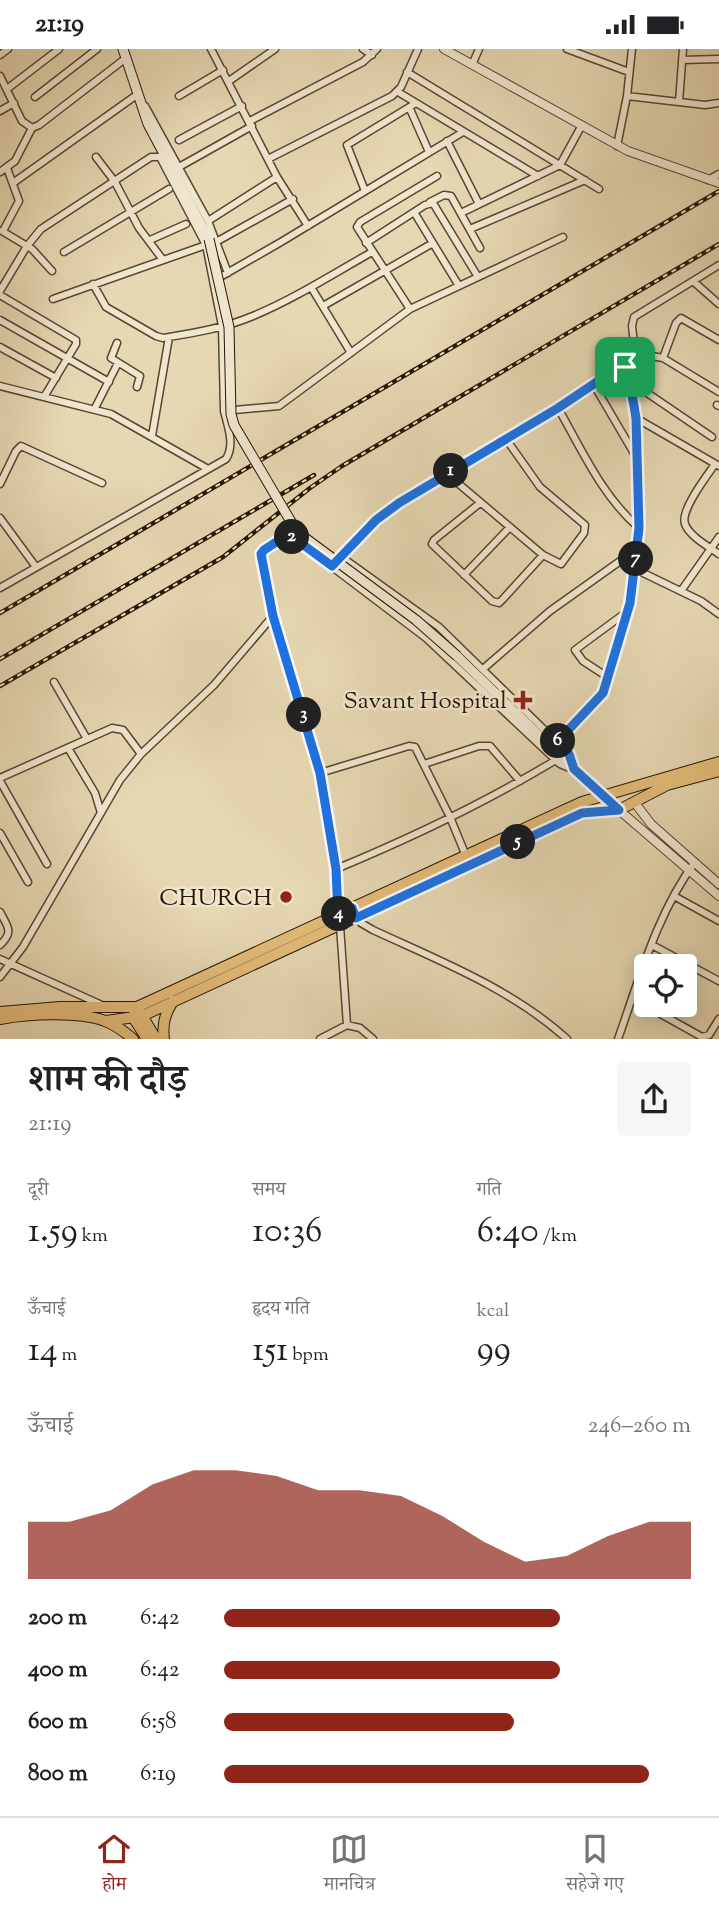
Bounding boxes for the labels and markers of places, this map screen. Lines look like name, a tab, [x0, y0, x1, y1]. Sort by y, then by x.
pin	[595, 337, 655, 397]
pin: 1	[434, 453, 468, 489]
pin: 2	[274, 519, 310, 554]
pin: 7	[618, 541, 654, 577]
place label: Savant Hospital	[344, 685, 507, 719]
marker: Savant Hospital	[513, 690, 533, 710]
pin: 3	[286, 697, 322, 733]
pin: 6	[540, 723, 576, 759]
pin: 5	[500, 825, 536, 859]
place label: CHURCH	[159, 882, 272, 916]
marker: CHURCH	[278, 889, 294, 905]
pin: 4	[322, 897, 356, 931]

